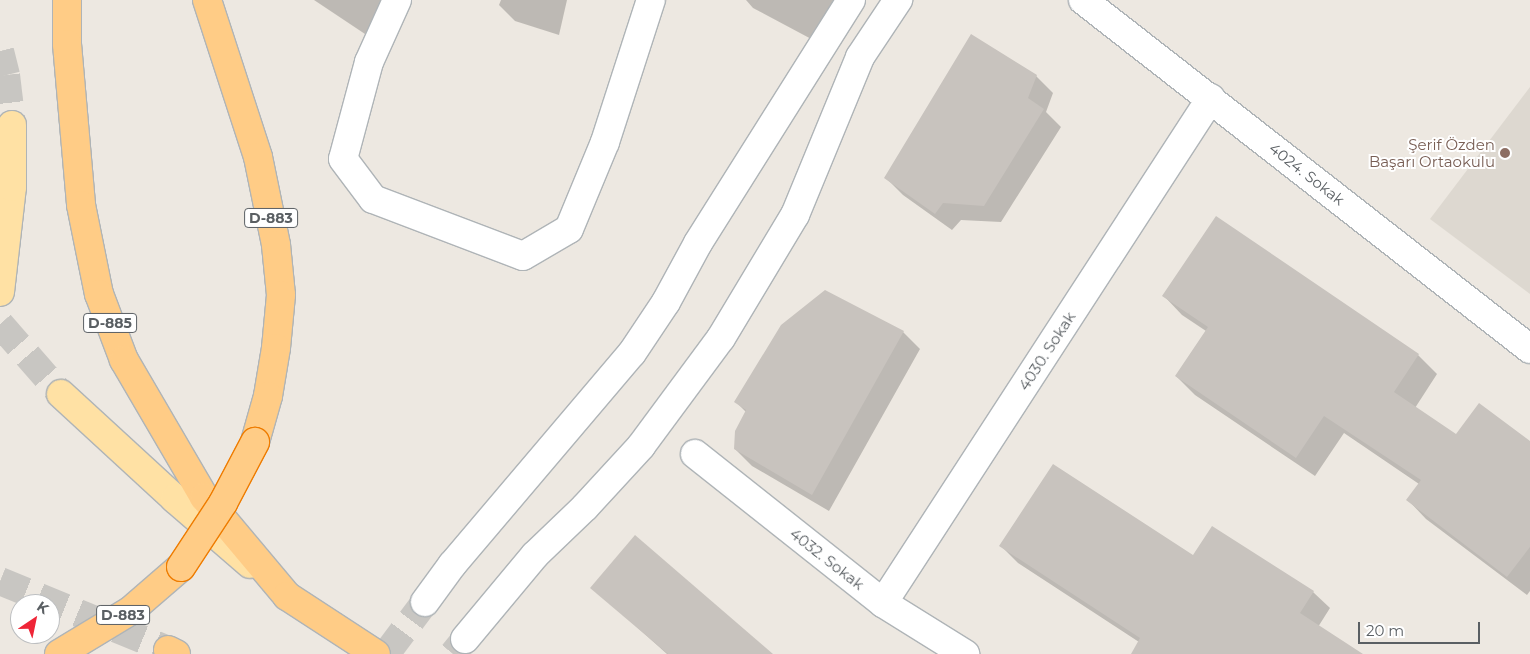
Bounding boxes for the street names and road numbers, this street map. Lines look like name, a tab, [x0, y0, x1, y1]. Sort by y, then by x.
street label: 4024. Sokak	[1266, 139, 1348, 209]
road number: D-883	[244, 207, 298, 230]
street label: 4030. Sokak	[1015, 308, 1079, 394]
road number: D-885	[82, 312, 138, 334]
street label: 4032. Sokak	[786, 524, 868, 594]
road number: D-883	[96, 604, 150, 626]

